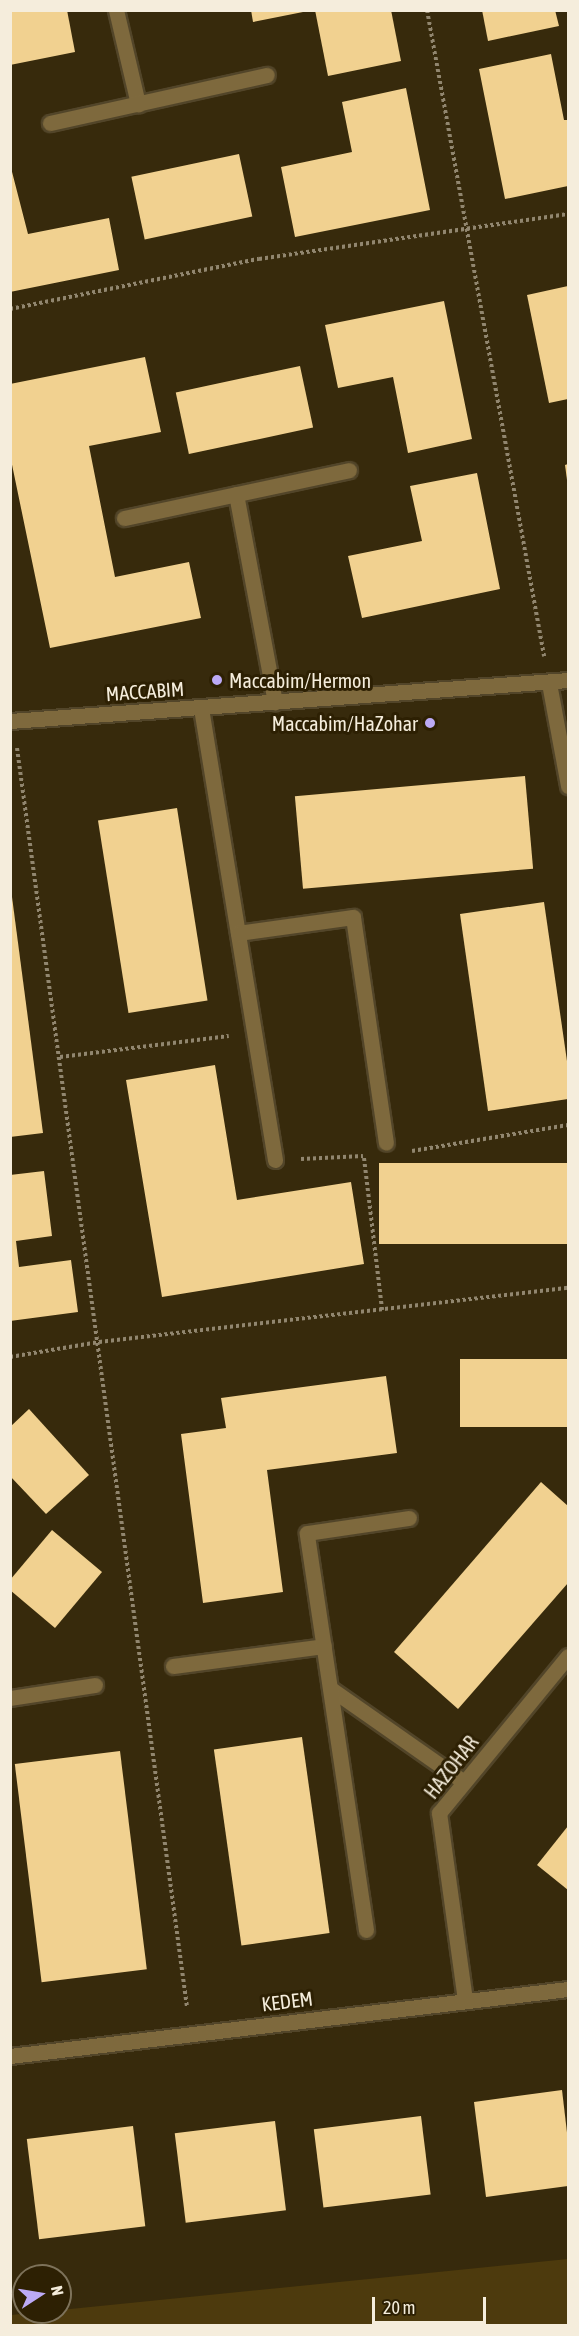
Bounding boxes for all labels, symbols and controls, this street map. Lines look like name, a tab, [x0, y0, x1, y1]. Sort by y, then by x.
place label: Maccabim/Hermon	[229, 668, 371, 692]
marker: Maccabim/Hermon	[210, 673, 224, 687]
street label: MACCABIM	[105, 676, 185, 706]
place label: Maccabim/HaZohar	[272, 711, 418, 735]
marker: Maccabim/HaZohar	[423, 716, 437, 730]
street label: HAZOHAR	[419, 1731, 483, 1803]
street label: KEDEM	[260, 1986, 314, 2016]
north arrow	[12, 2264, 72, 2324]
text: N	[48, 2284, 67, 2297]
scale bar	[375, 2285, 489, 2323]
text: 20 m	[383, 2297, 415, 2318]

